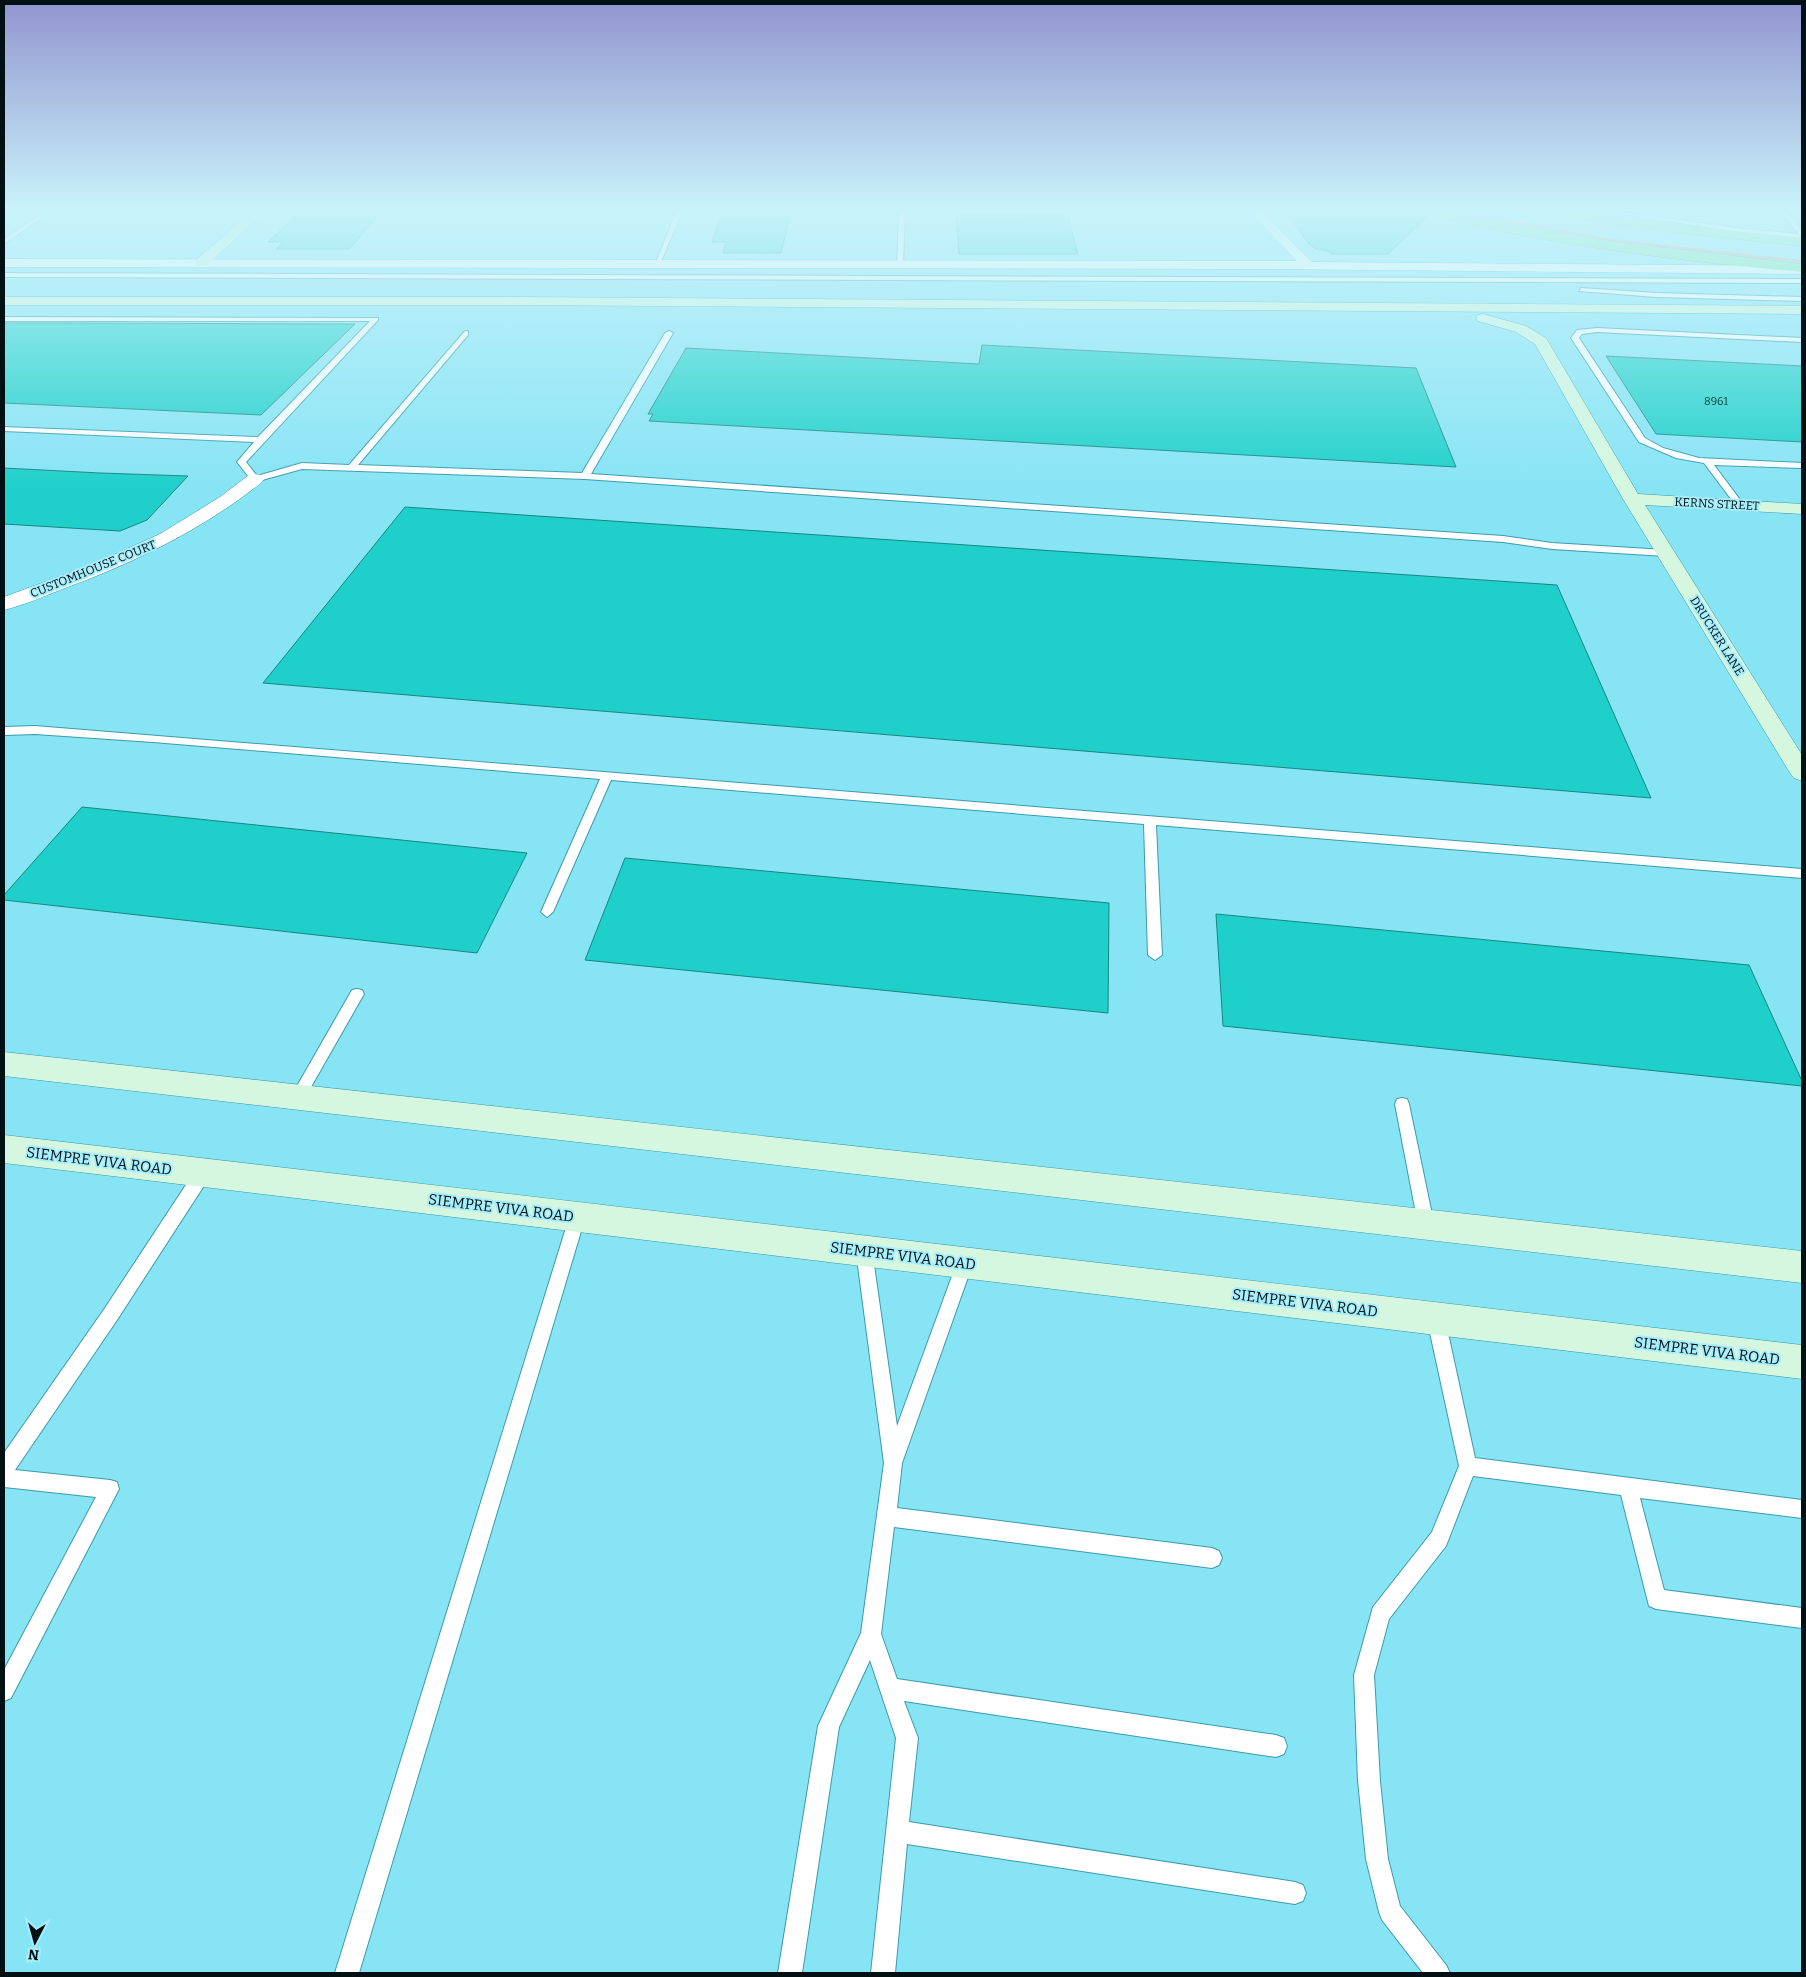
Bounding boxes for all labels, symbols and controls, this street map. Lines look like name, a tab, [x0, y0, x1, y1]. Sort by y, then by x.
house number: 8961	[1704, 395, 1728, 408]
street label: KERNS STREET	[1674, 495, 1760, 513]
street label: CUSTOMHOUSE COURT	[28, 537, 158, 601]
street label: DRUCKER LANE	[1687, 594, 1747, 678]
street label: SIEMPRE VIVA ROAD	[25, 1143, 173, 1179]
street label: SIEMPRE VIVA ROAD	[427, 1190, 575, 1226]
street label: SIEMPRE VIVA ROAD	[829, 1238, 977, 1274]
street label: SIEMPRE VIVA ROAD	[1231, 1285, 1379, 1321]
street label: SIEMPRE VIVA ROAD	[1633, 1333, 1781, 1369]
north arrow	[10, 1917, 60, 1967]
text: N	[27, 1945, 40, 1963]

